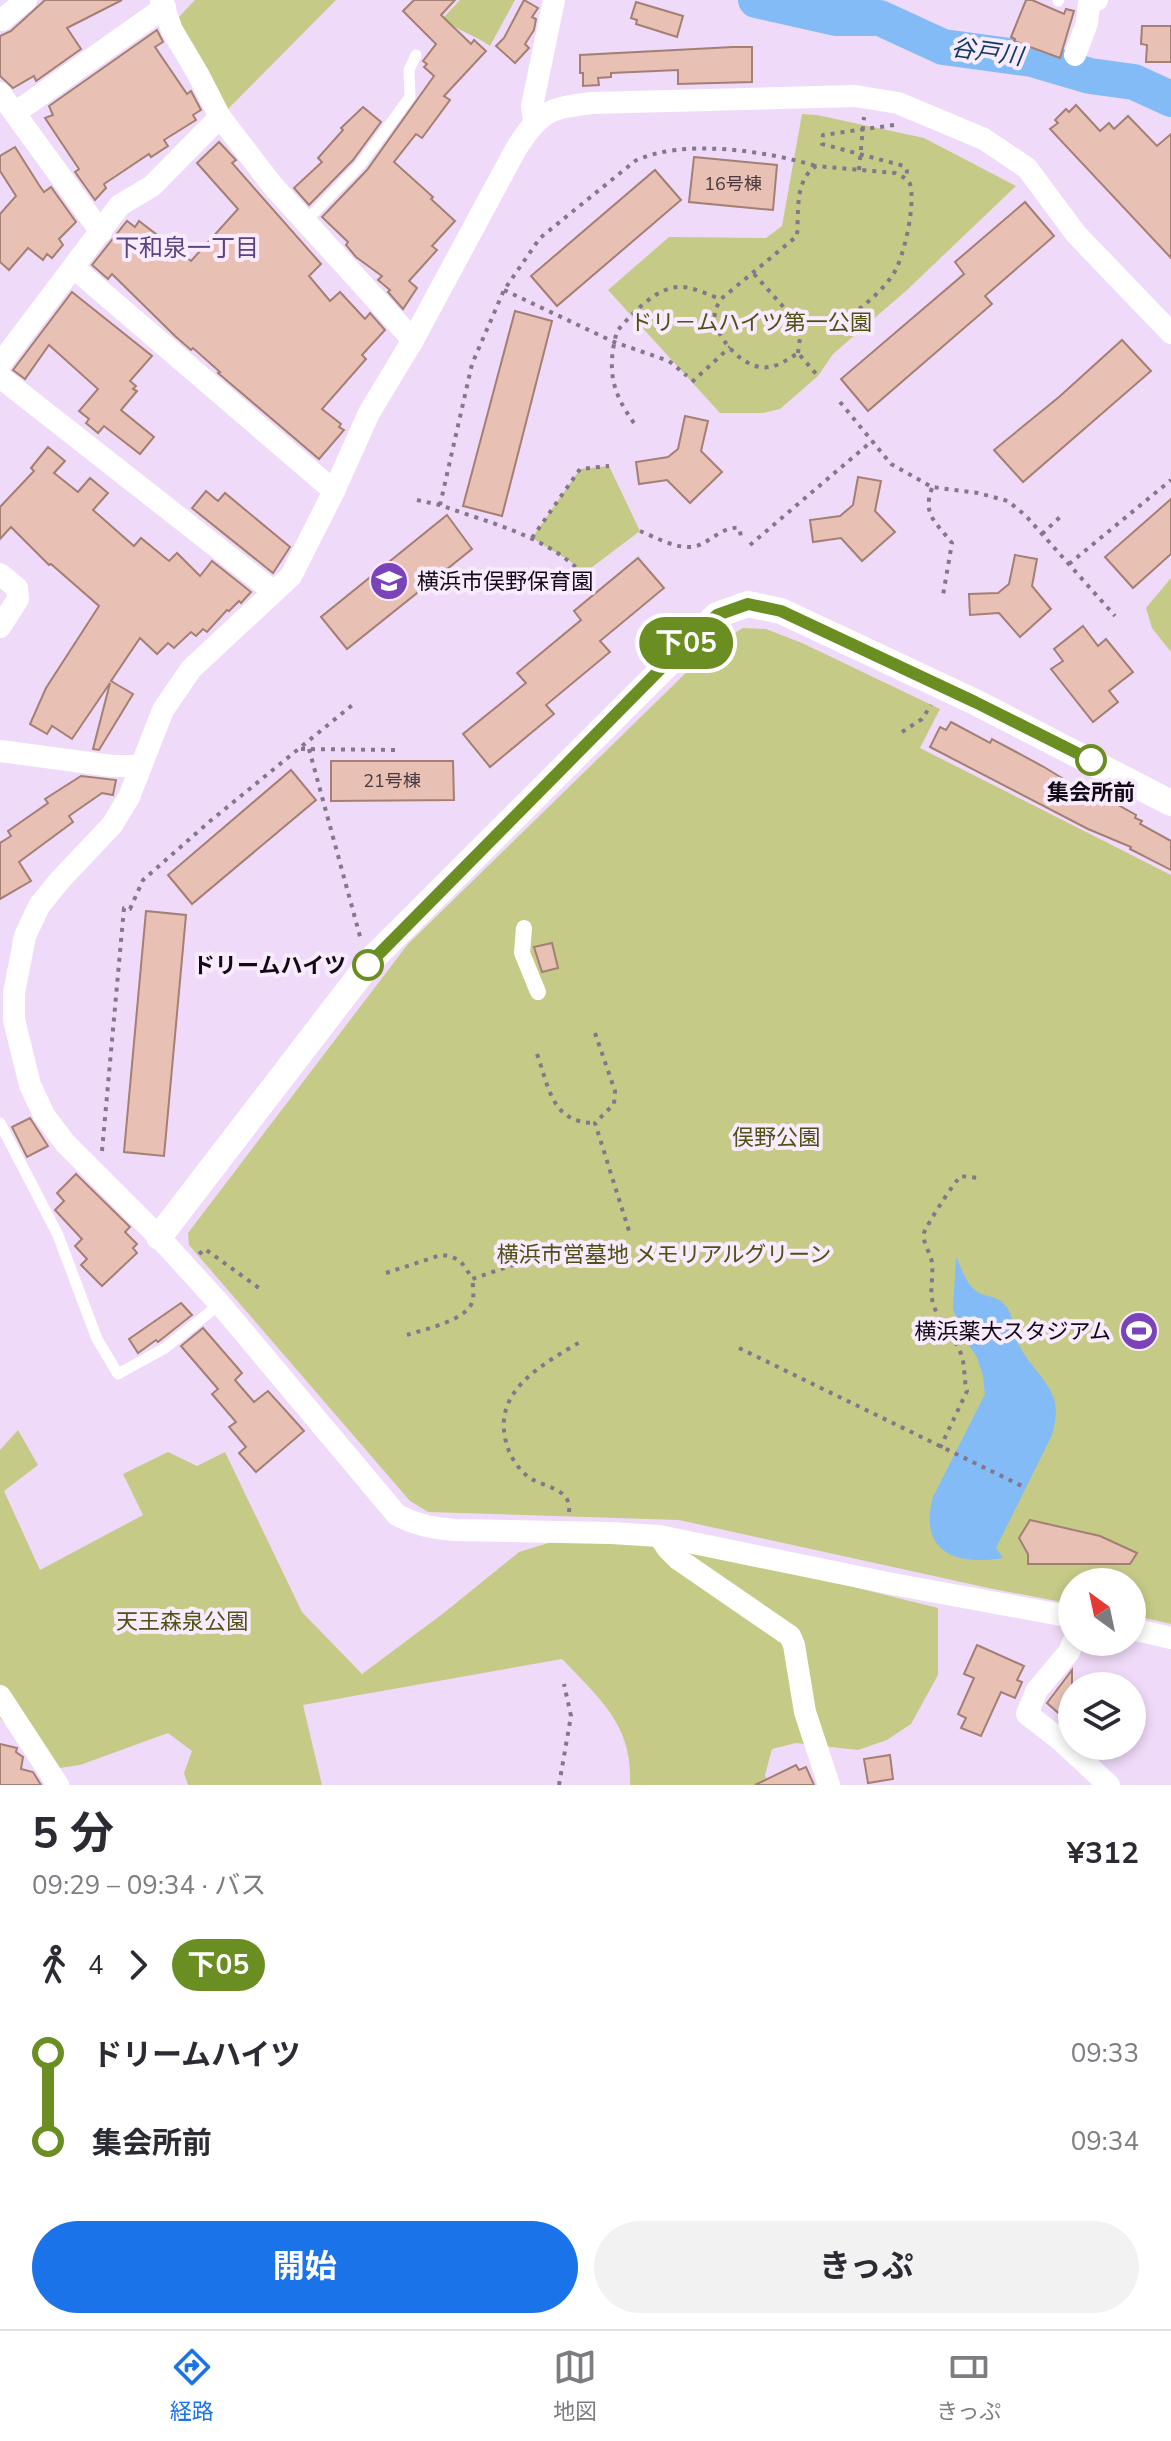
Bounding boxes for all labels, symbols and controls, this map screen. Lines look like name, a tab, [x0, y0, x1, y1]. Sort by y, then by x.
water label: 谷戸川	[949, 31, 1028, 73]
house number: 16号棟	[704, 172, 762, 196]
district label: 下和泉一丁目	[115, 232, 259, 264]
park label: ドリ－ムハイツ第一公園	[630, 308, 872, 338]
school or university icon: 横浜市俣野保育園	[368, 560, 410, 602]
place label: 横浜市俣野保育園	[417, 567, 593, 597]
line badge: 下05	[640, 617, 732, 669]
text: 下05	[655, 624, 717, 662]
marker: 集会所前	[1076, 745, 1106, 775]
house number: 21号棟	[363, 769, 421, 793]
place label: 集会所前	[1047, 778, 1135, 808]
marker: ドリームハイツ	[353, 950, 383, 980]
place label: ドリームハイツ	[193, 951, 346, 981]
park label: 俣野公園	[732, 1123, 820, 1153]
park label: 横浜市営墓地 メモリアルグリーン	[497, 1240, 831, 1270]
sports icon: 横浜薬大スタジアム	[1118, 1310, 1160, 1352]
place label: 横浜薬大スタジアム	[915, 1317, 1111, 1347]
north arrow	[1058, 1568, 1146, 1656]
map controls	[1058, 1568, 1146, 1760]
park label: 天王森泉公園	[116, 1607, 248, 1637]
button: layers	[1058, 1672, 1146, 1760]
text: 5 分	[32, 1804, 114, 1864]
text: ¥312	[1067, 1833, 1139, 1874]
text: 09:29 – 09:34 · バス	[32, 1868, 266, 1903]
icon: walk	[32, 1943, 76, 1987]
icon: forward	[116, 1943, 160, 1987]
text: 下05	[188, 1946, 249, 1984]
text: 4	[88, 1948, 104, 1983]
text: ドリームハイツ	[92, 2035, 301, 2076]
text: 09:33	[1071, 2036, 1139, 2071]
text: 集会所前	[92, 2123, 212, 2164]
text: 09:34	[1071, 2124, 1139, 2159]
button: 開始	[32, 2221, 578, 2313]
button: きっぷ	[594, 2221, 1139, 2313]
tab: 経路	[170, 2345, 214, 2427]
tab: 地図	[553, 2345, 597, 2427]
tab: きっぷ	[936, 2345, 1001, 2427]

